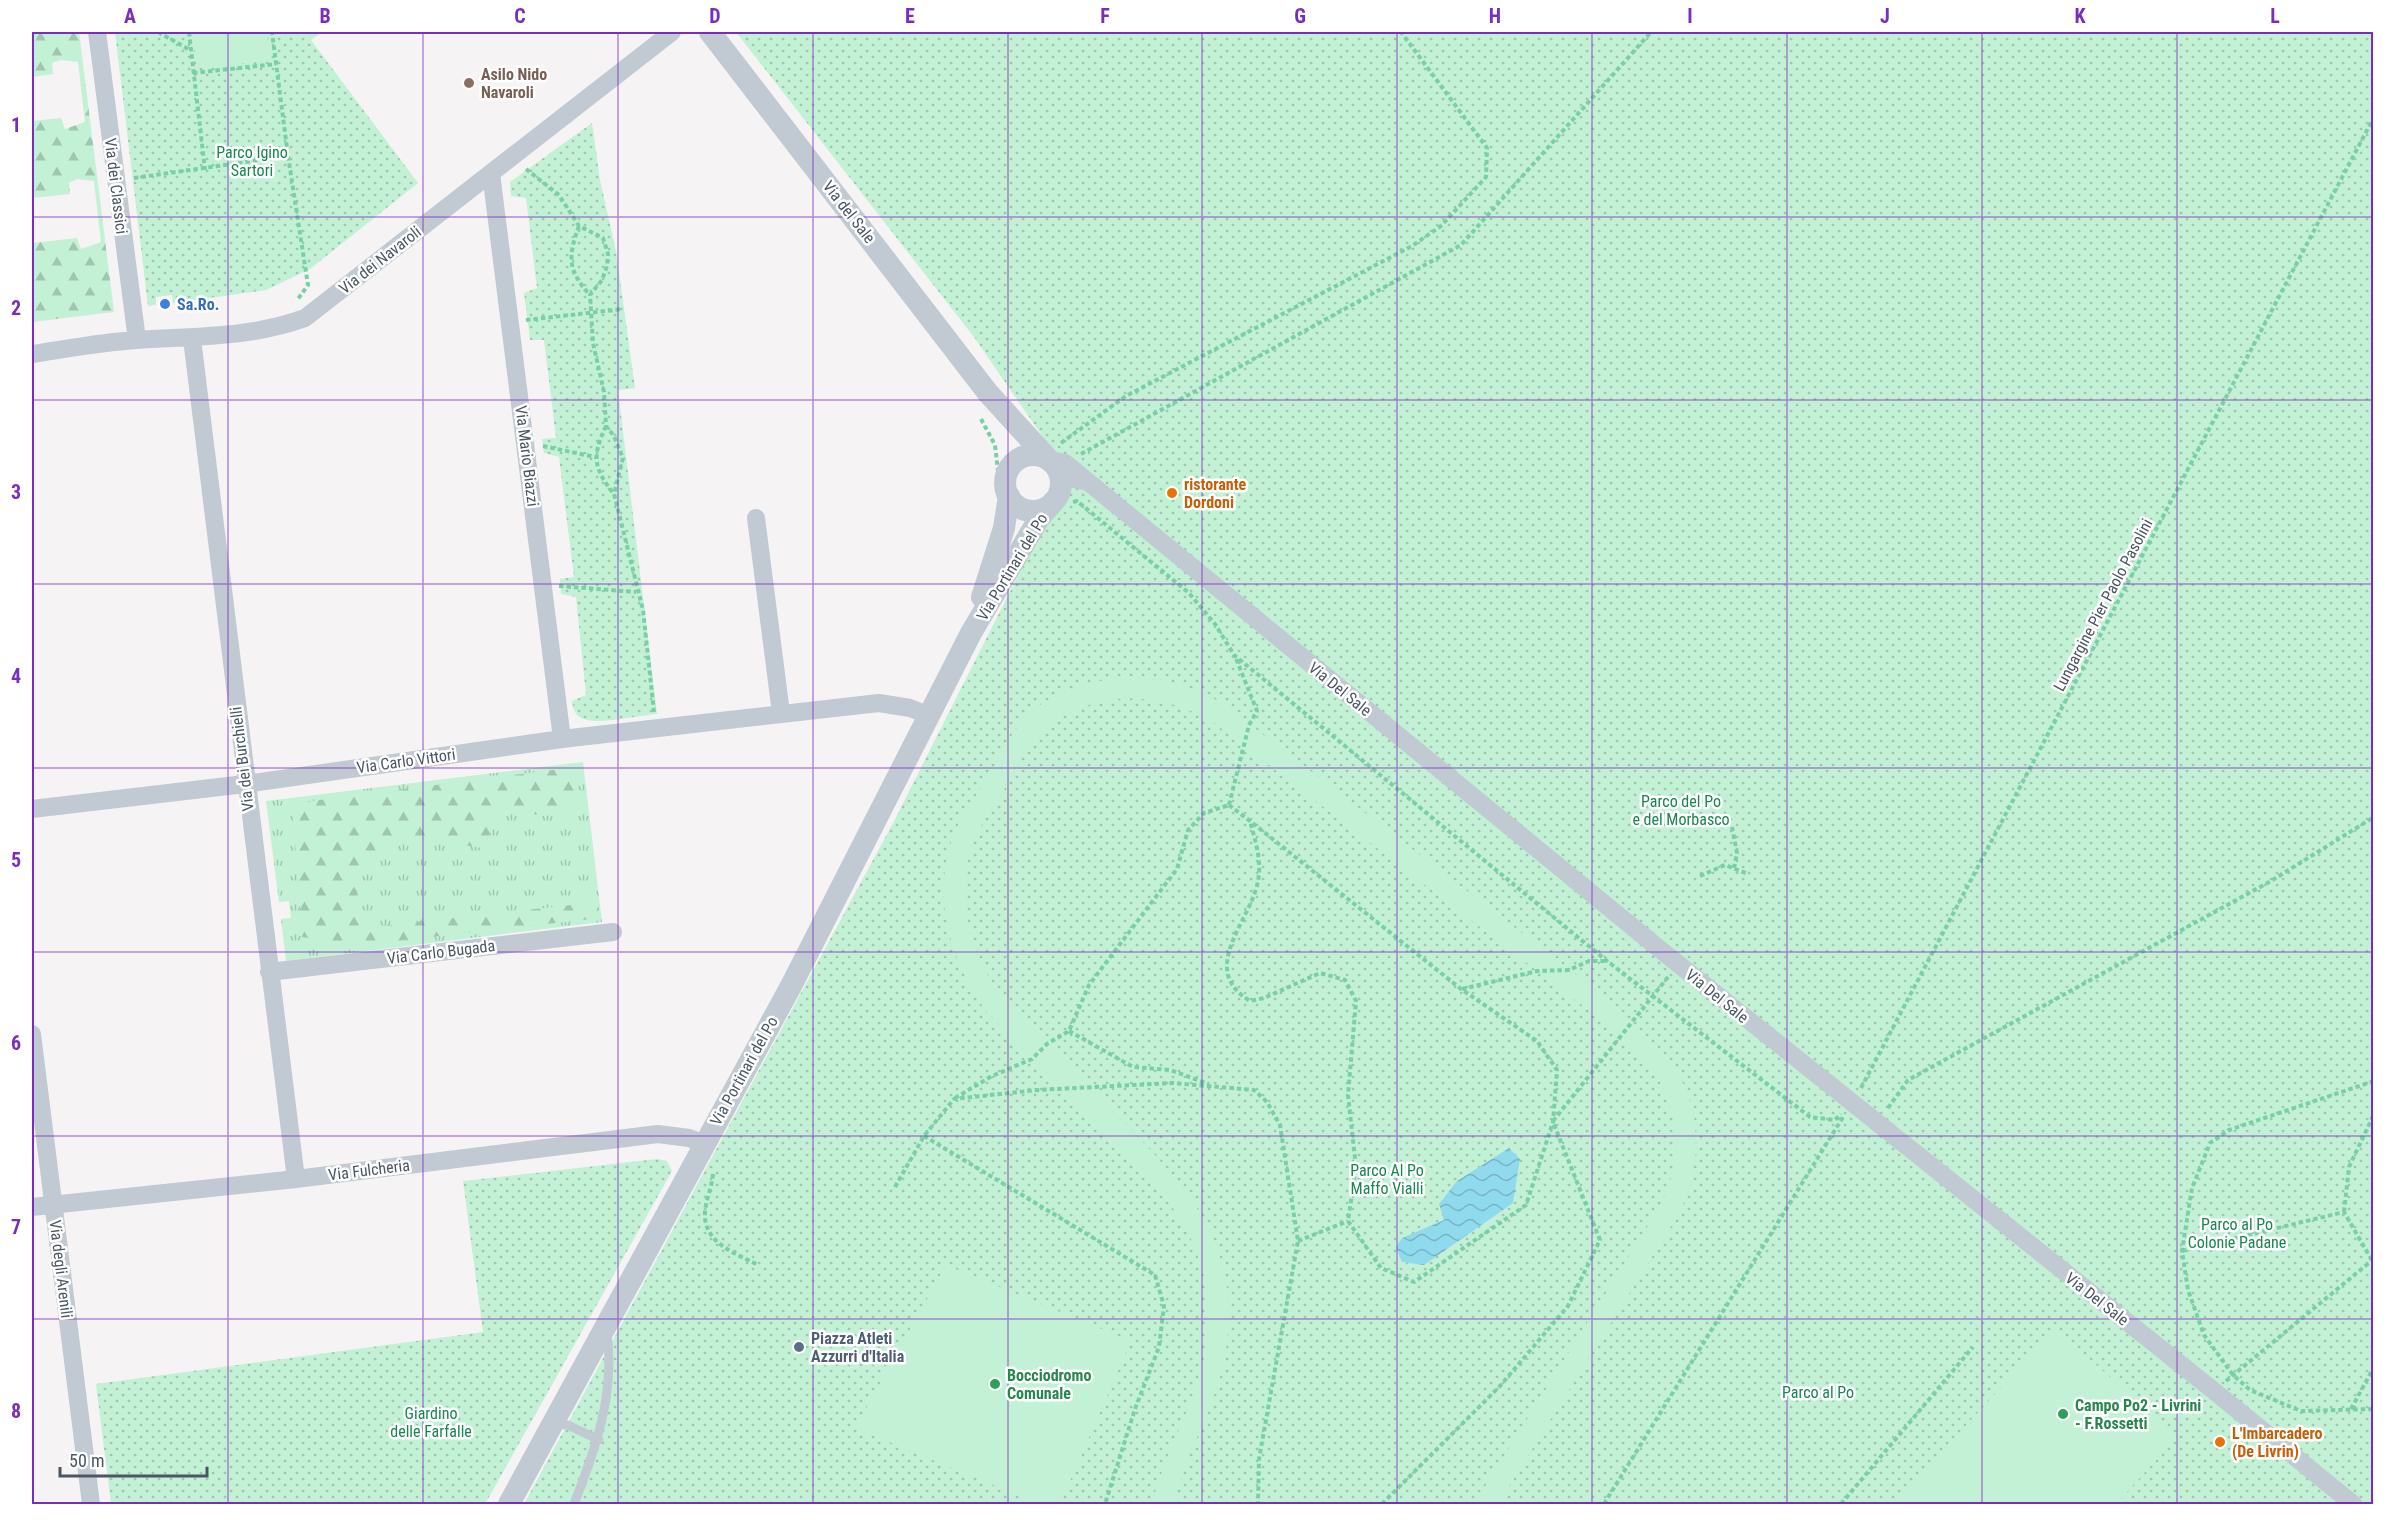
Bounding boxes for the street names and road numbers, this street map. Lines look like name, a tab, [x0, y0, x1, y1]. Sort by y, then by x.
street label: Via dei Classici	[101, 137, 131, 235]
street label: Via del Sale	[819, 177, 879, 247]
street label: Via dei Navaroli	[335, 222, 425, 298]
street label: Via Mario Biazzi	[511, 404, 543, 508]
street label: Via Portinari del Po	[973, 510, 1051, 624]
street label: Lungargine Pier Paolo Pasolini	[2049, 516, 2157, 694]
street label: Via Del Sale	[1305, 658, 1375, 720]
street label: Via dei Burchielli	[226, 706, 258, 812]
street label: Via Carlo Vittori	[355, 745, 457, 777]
street label: Via Carlo Bugada	[386, 936, 496, 968]
street label: Via Del Sale	[1682, 965, 1752, 1027]
street label: Via Portinari del Po	[706, 1013, 782, 1129]
street label: Via Fulcheria	[327, 1156, 411, 1184]
street label: Via degli Arenili	[46, 1219, 76, 1319]
street label: Via Del Sale	[2062, 1268, 2132, 1330]

